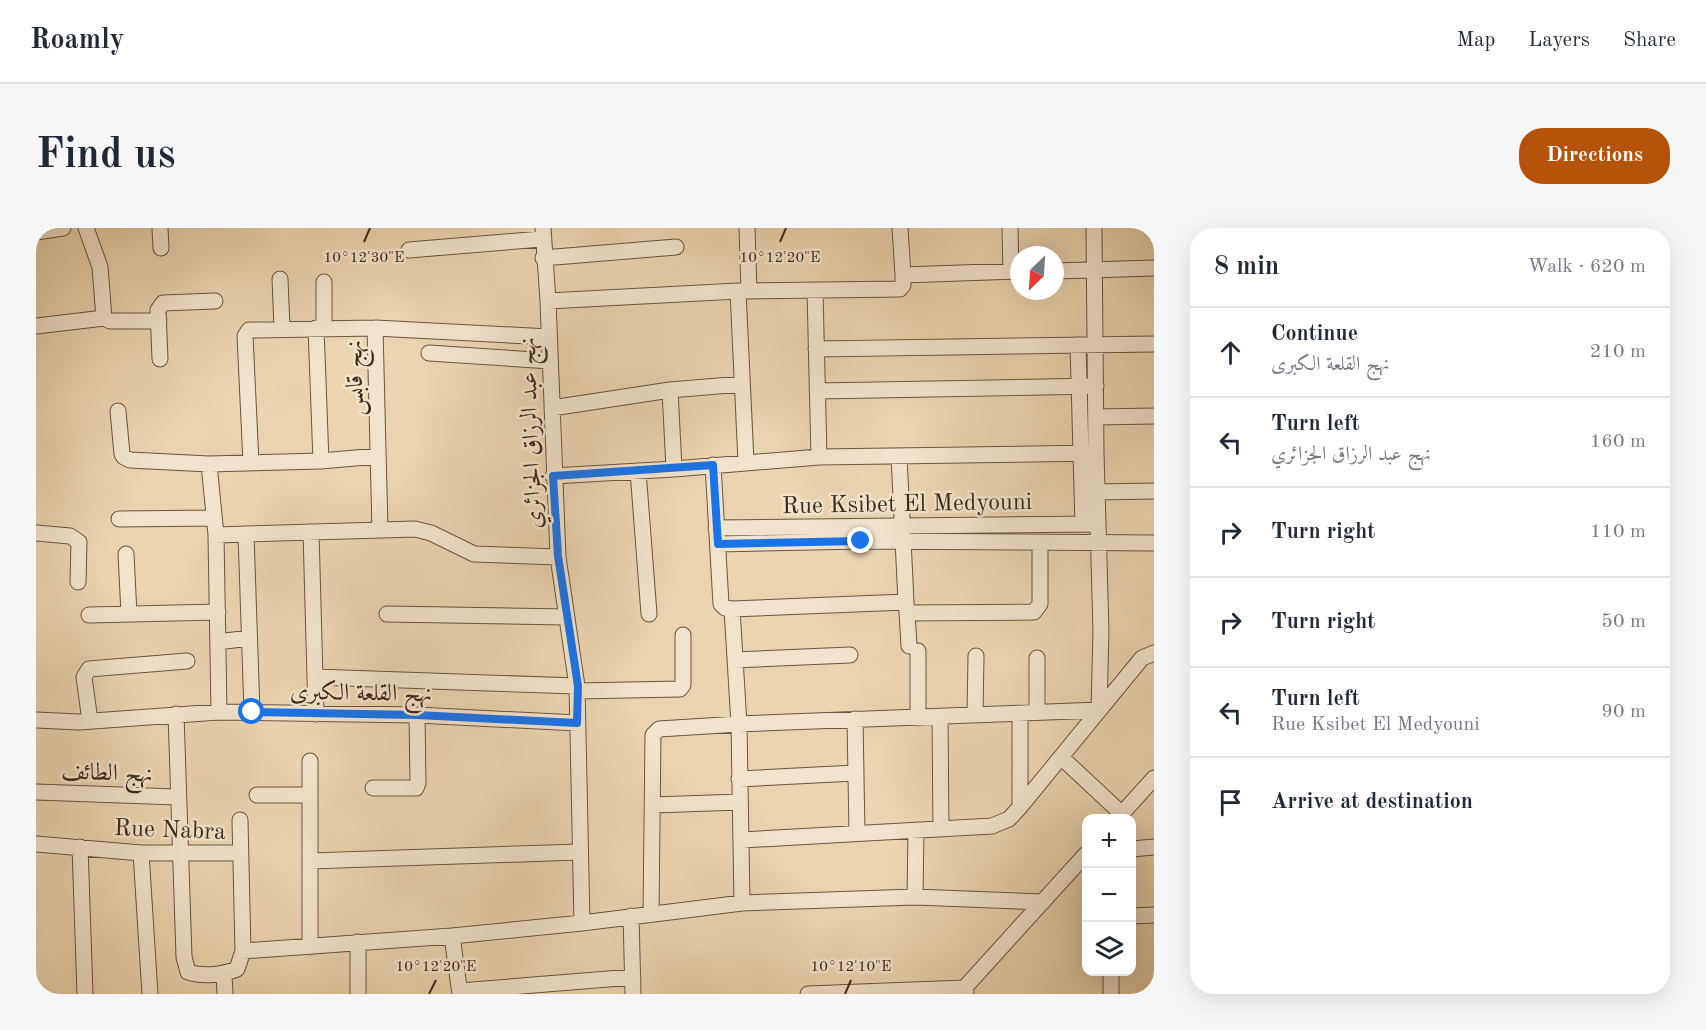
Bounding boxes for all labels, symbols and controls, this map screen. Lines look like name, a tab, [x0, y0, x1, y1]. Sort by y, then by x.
text: Roamly	[30, 27, 124, 55]
text: Map	[1456, 30, 1495, 51]
text: Layers	[1528, 30, 1590, 51]
text: Share	[1623, 30, 1676, 51]
button: Directions	[1519, 128, 1670, 184]
text: Find us	[36, 135, 175, 177]
north arrow	[1010, 246, 1064, 300]
text: 10°12'30"E	[324, 251, 404, 266]
text: 10°12'20"E	[740, 251, 820, 266]
text: 8 min	[1214, 254, 1279, 280]
text: Walk · 620 m	[1527, 257, 1646, 277]
text: Continue	[1271, 323, 1358, 345]
street label: نهج عبد الرزاق الجزائري	[516, 336, 554, 529]
icon: ahead	[1214, 336, 1247, 369]
street label: نهج قابس	[343, 340, 376, 416]
text: 210 m	[1590, 342, 1646, 362]
text: نهج القلعة الكبرى	[1271, 355, 1389, 375]
text: Turn left	[1271, 413, 1360, 435]
icon: left	[1214, 426, 1247, 459]
text: 160 m	[1590, 432, 1646, 452]
text: نهج عبد الرزاق الجزائري	[1271, 445, 1431, 465]
street label: Rue Ksibet El Medyouni	[782, 491, 1032, 519]
icon: right	[1214, 516, 1247, 549]
text: Turn right	[1271, 521, 1375, 543]
text: 110 m	[1590, 522, 1646, 542]
route end	[847, 527, 873, 553]
icon: right	[1214, 606, 1247, 639]
text: Turn right	[1271, 611, 1375, 633]
text: 50 m	[1601, 612, 1646, 632]
street label: نهج القلعة الكبرى	[290, 679, 432, 714]
text: Turn left	[1271, 688, 1360, 710]
icon: left	[1214, 696, 1247, 729]
route start	[238, 698, 264, 724]
text: 90 m	[1601, 702, 1646, 722]
text: Rue Ksibet El Medyouni	[1271, 715, 1480, 735]
street label: نهج الطائف	[60, 760, 153, 795]
icon: arrive	[1214, 786, 1247, 819]
text: Arrive at destination	[1271, 791, 1473, 813]
map controls	[1082, 814, 1136, 976]
button: +	[1082, 814, 1136, 868]
street label: Rue Nabra	[113, 817, 226, 845]
button: −	[1082, 868, 1136, 922]
button: layers	[1082, 922, 1136, 976]
text: 10°12'20"E	[396, 960, 476, 975]
text: 10°12'10"E	[811, 960, 891, 975]

